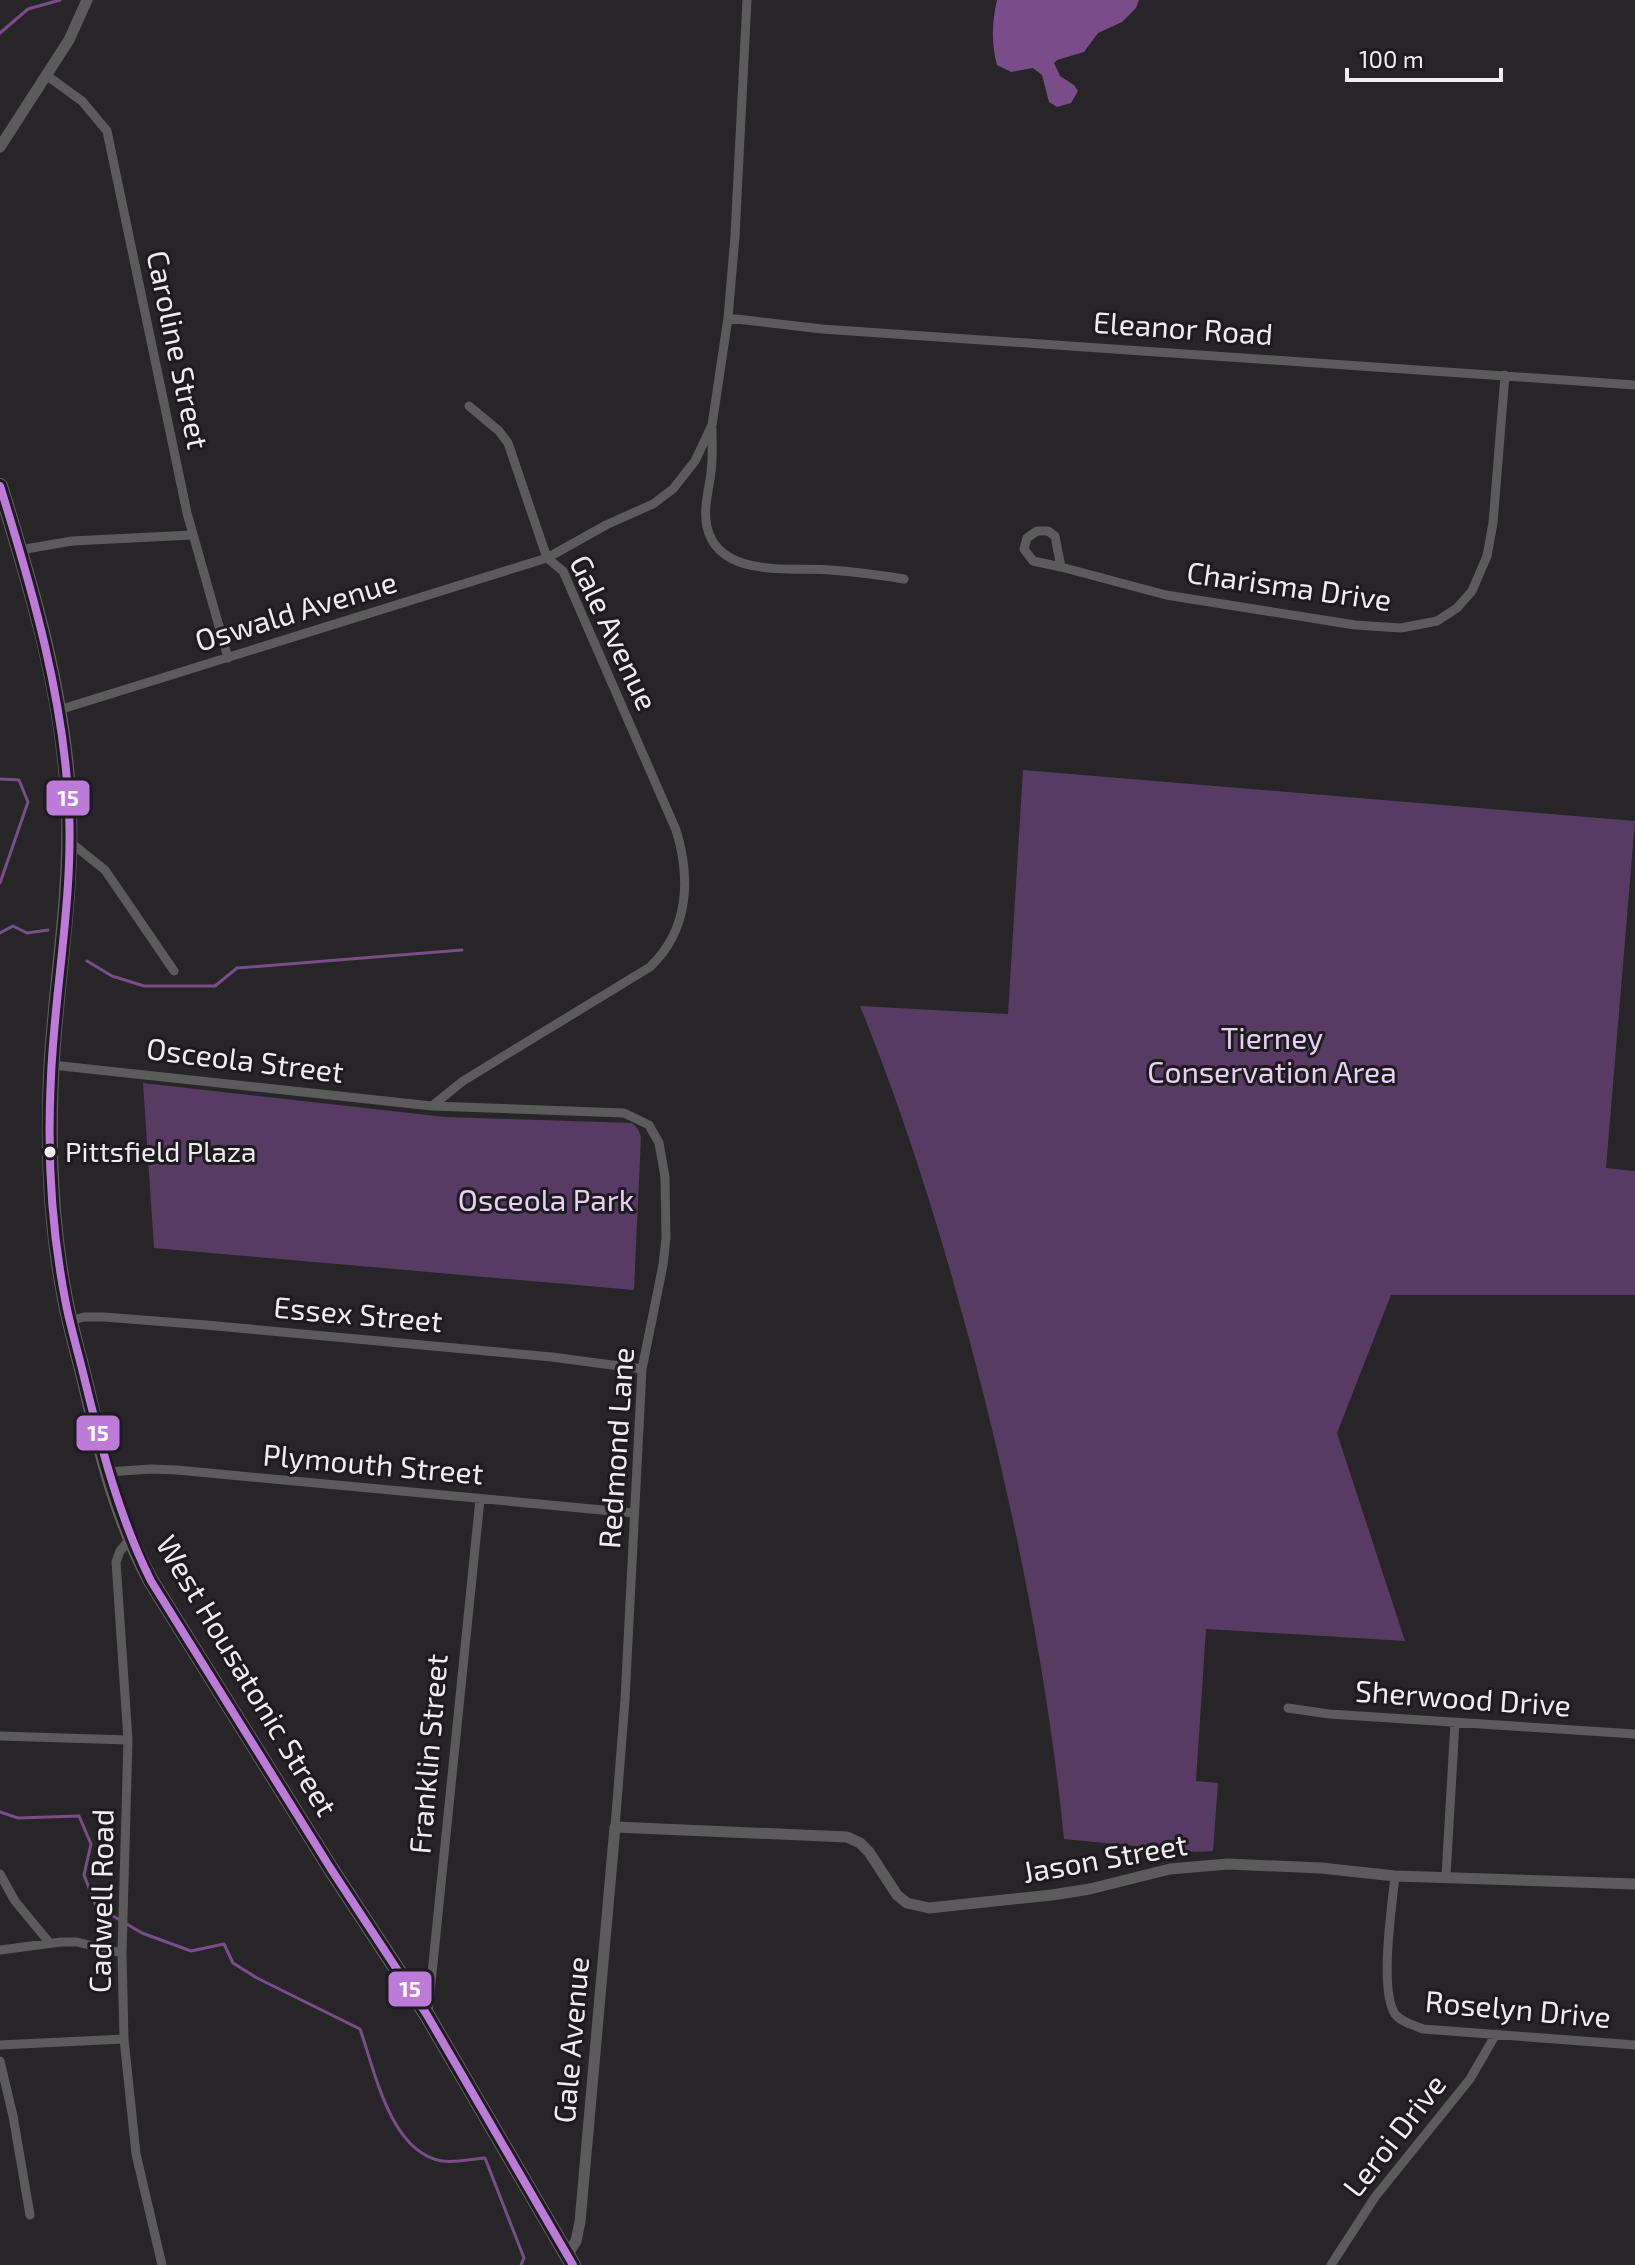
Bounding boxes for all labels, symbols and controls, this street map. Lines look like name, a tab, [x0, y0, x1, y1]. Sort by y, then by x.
scale bar	[1347, 32, 1501, 82]
text: 100 m	[1359, 44, 1424, 73]
street label: Caroline Street	[140, 247, 218, 452]
street label: Eleanor Road	[1092, 303, 1274, 351]
street label: Gale Avenue	[563, 549, 666, 715]
street label: Charisma Drive	[1185, 553, 1394, 617]
street label: Oswald Avenue	[190, 562, 401, 658]
line badge: 15	[45, 779, 91, 817]
text: 15	[57, 784, 79, 810]
park label: Tierney Conservation Area	[1147, 1019, 1397, 1089]
street label: Osceola Street	[145, 1029, 346, 1089]
place label: Pittsfield Plaza	[65, 1134, 257, 1168]
marker: Pittsfield Plaza	[42, 1144, 58, 1160]
park label: Osceola Park	[458, 1181, 634, 1217]
street label: Essex Street	[272, 1288, 444, 1338]
street label: Redmond Lane	[590, 1346, 640, 1550]
line badge: 15	[75, 1414, 121, 1452]
text: 15	[87, 1419, 109, 1445]
street label: Plymouth Street	[261, 1435, 485, 1491]
street label: West Housatonic Street	[150, 1528, 346, 1822]
street label: Franklin Street	[400, 1652, 454, 1855]
street label: Sherwood Drive	[1354, 1672, 1572, 1723]
street label: Cadwell Road	[80, 1808, 120, 1993]
street label: Jason Street	[1020, 1825, 1190, 1889]
street label: Gale Avenue	[545, 1955, 595, 2124]
line badge: 15	[387, 1970, 433, 2008]
text: 15	[399, 1975, 421, 2001]
street label: Roselyn Drive	[1424, 1982, 1613, 2034]
street label: Leroi Drive	[1334, 2066, 1452, 2203]

